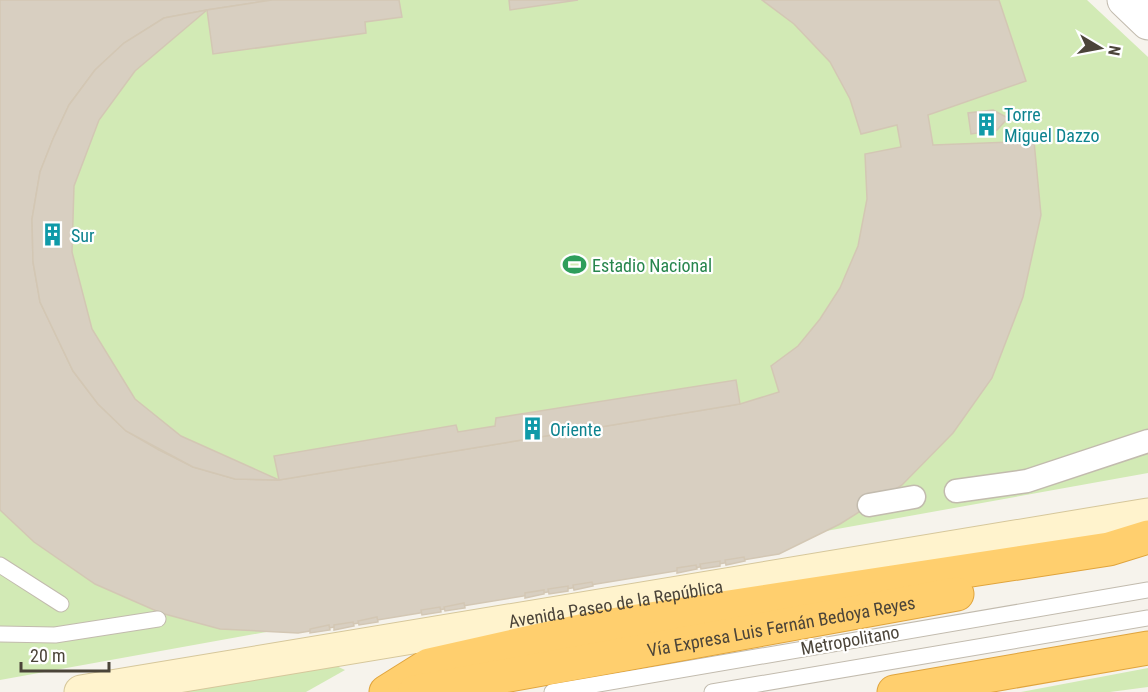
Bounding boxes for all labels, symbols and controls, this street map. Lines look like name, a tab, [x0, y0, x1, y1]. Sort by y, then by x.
north arrow	[1070, 18, 1130, 78]
text: N	[1104, 44, 1124, 57]
place label: Torre Miguel Dazzo	[1004, 104, 1100, 146]
building icon: Torre Miguel Dazzo	[973, 111, 999, 137]
building icon: Sur	[40, 222, 66, 248]
place label: Sur	[71, 225, 95, 246]
sports icon: Estadio Nacional	[561, 252, 587, 278]
place label: Estadio Nacional	[592, 255, 712, 276]
building icon: Oriente	[519, 416, 545, 442]
place label: Oriente	[550, 419, 601, 440]
street label: Avenida Paseo de la República	[507, 575, 724, 631]
street label: Vía Expresa Luis Fernán Bedoya Reyes	[645, 591, 917, 660]
street label: Metropolitano	[799, 621, 901, 659]
scale bar	[21, 635, 110, 673]
text: 20 m	[30, 645, 65, 666]

